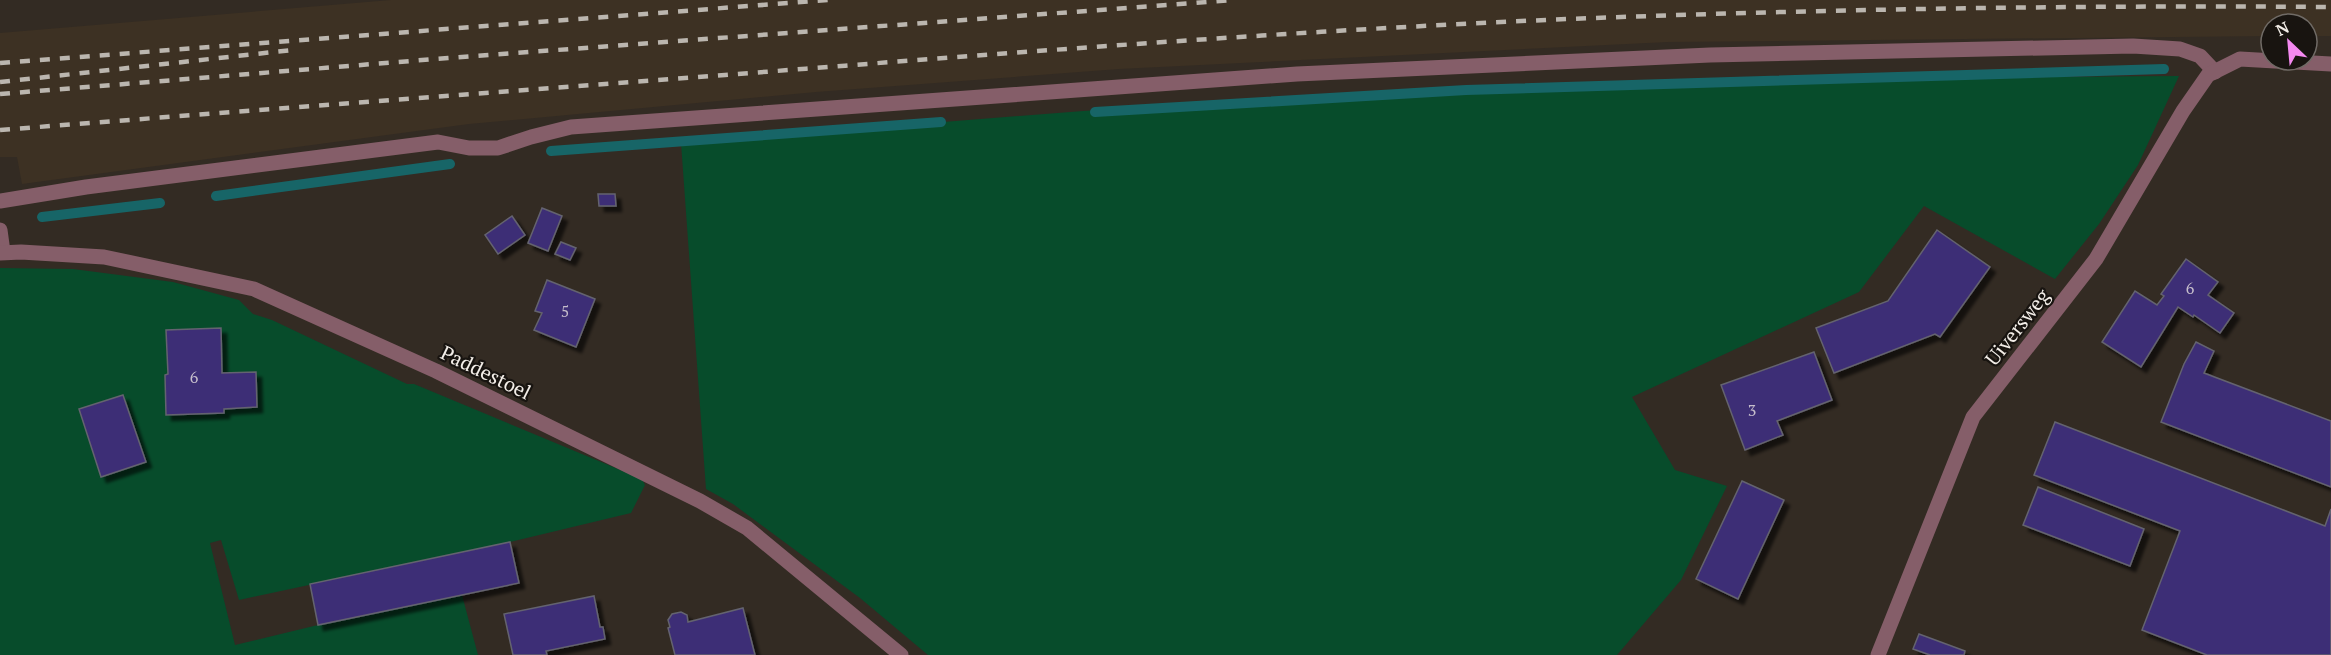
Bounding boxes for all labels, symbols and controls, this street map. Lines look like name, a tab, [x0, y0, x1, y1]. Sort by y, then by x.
north arrow	[2259, 12, 2319, 72]
text: N	[2272, 16, 2293, 41]
house number: 6	[2186, 277, 2195, 299]
street label: Uiversweg	[1978, 283, 2056, 371]
house number: 5	[561, 300, 569, 322]
street label: Paddestoel	[436, 338, 536, 406]
house number: 6	[190, 366, 199, 388]
house number: 3	[1748, 399, 1756, 421]

